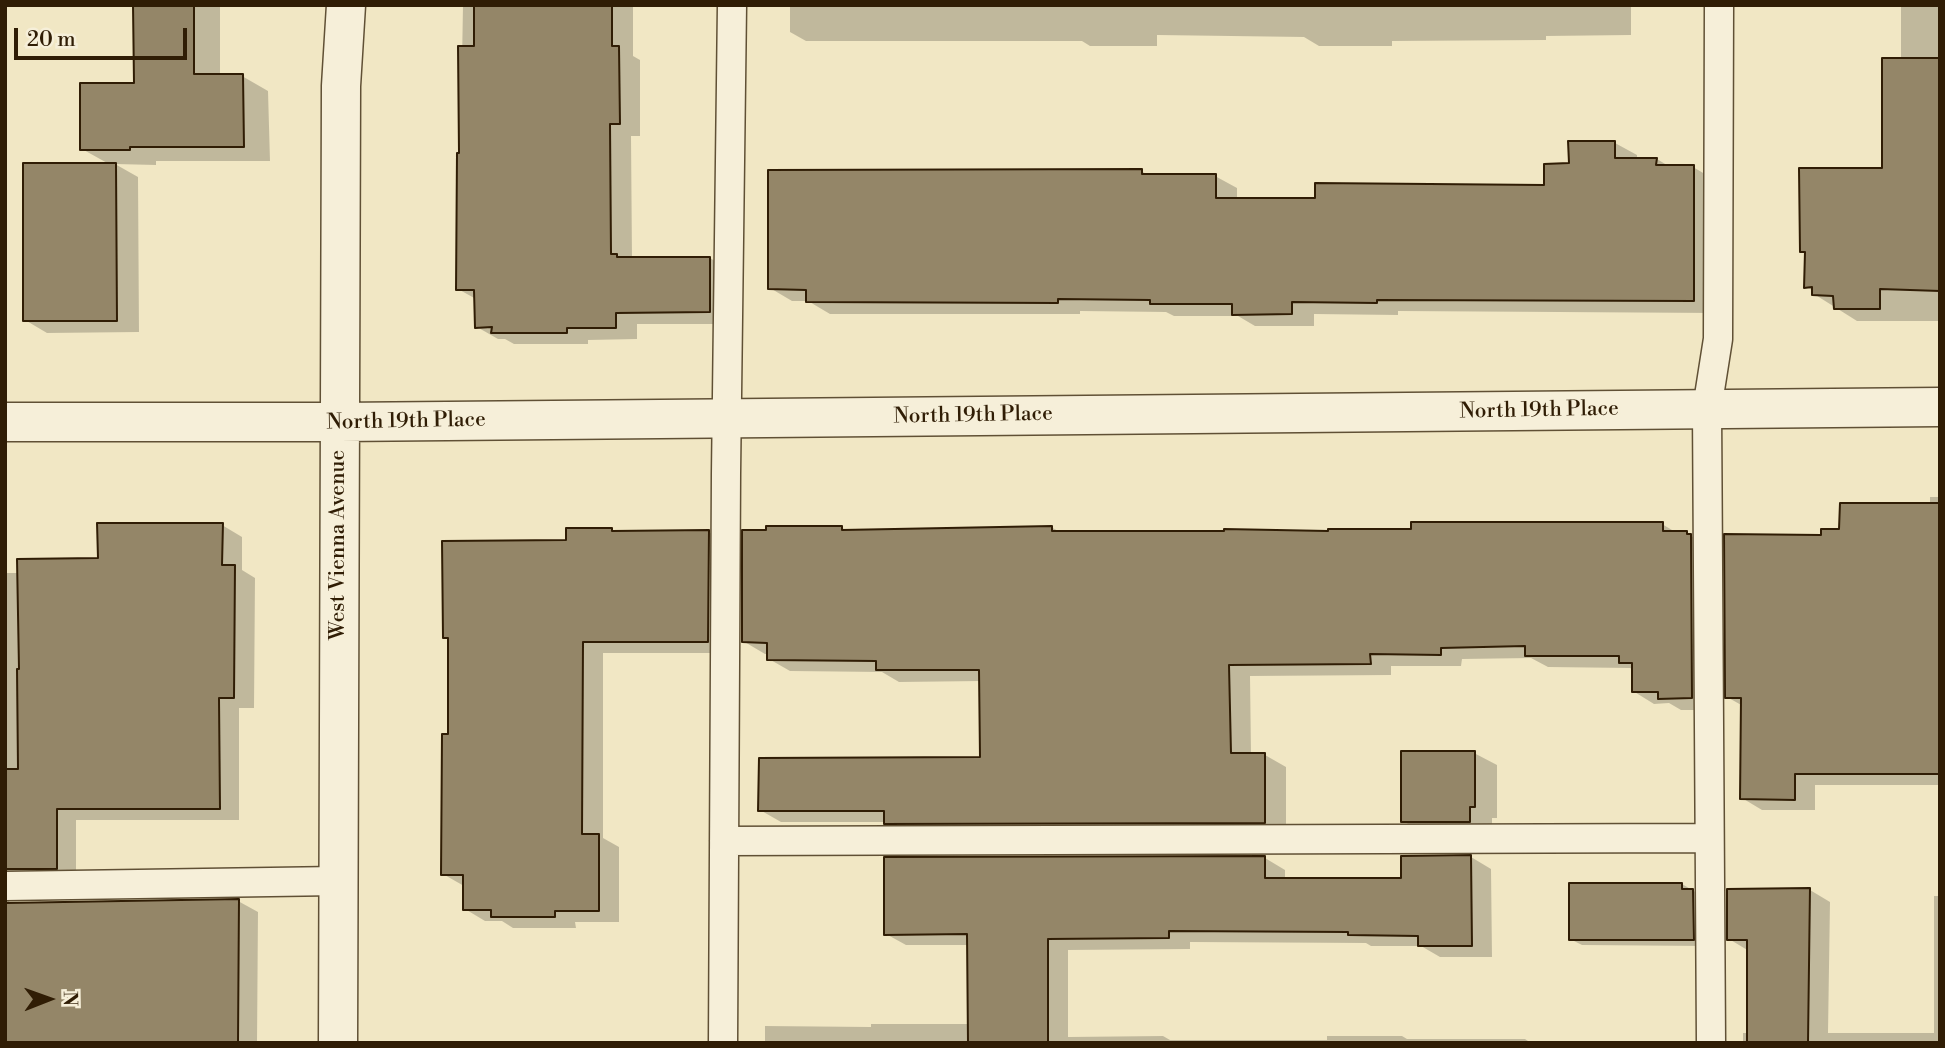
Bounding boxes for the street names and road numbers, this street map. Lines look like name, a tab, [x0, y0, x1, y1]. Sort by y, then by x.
street label: North 19th Place	[1459, 397, 1619, 425]
street label: North 19th Place	[893, 402, 1053, 430]
street label: North 19th Place	[326, 408, 486, 436]
street label: West Vienna Avenue	[326, 450, 352, 640]

